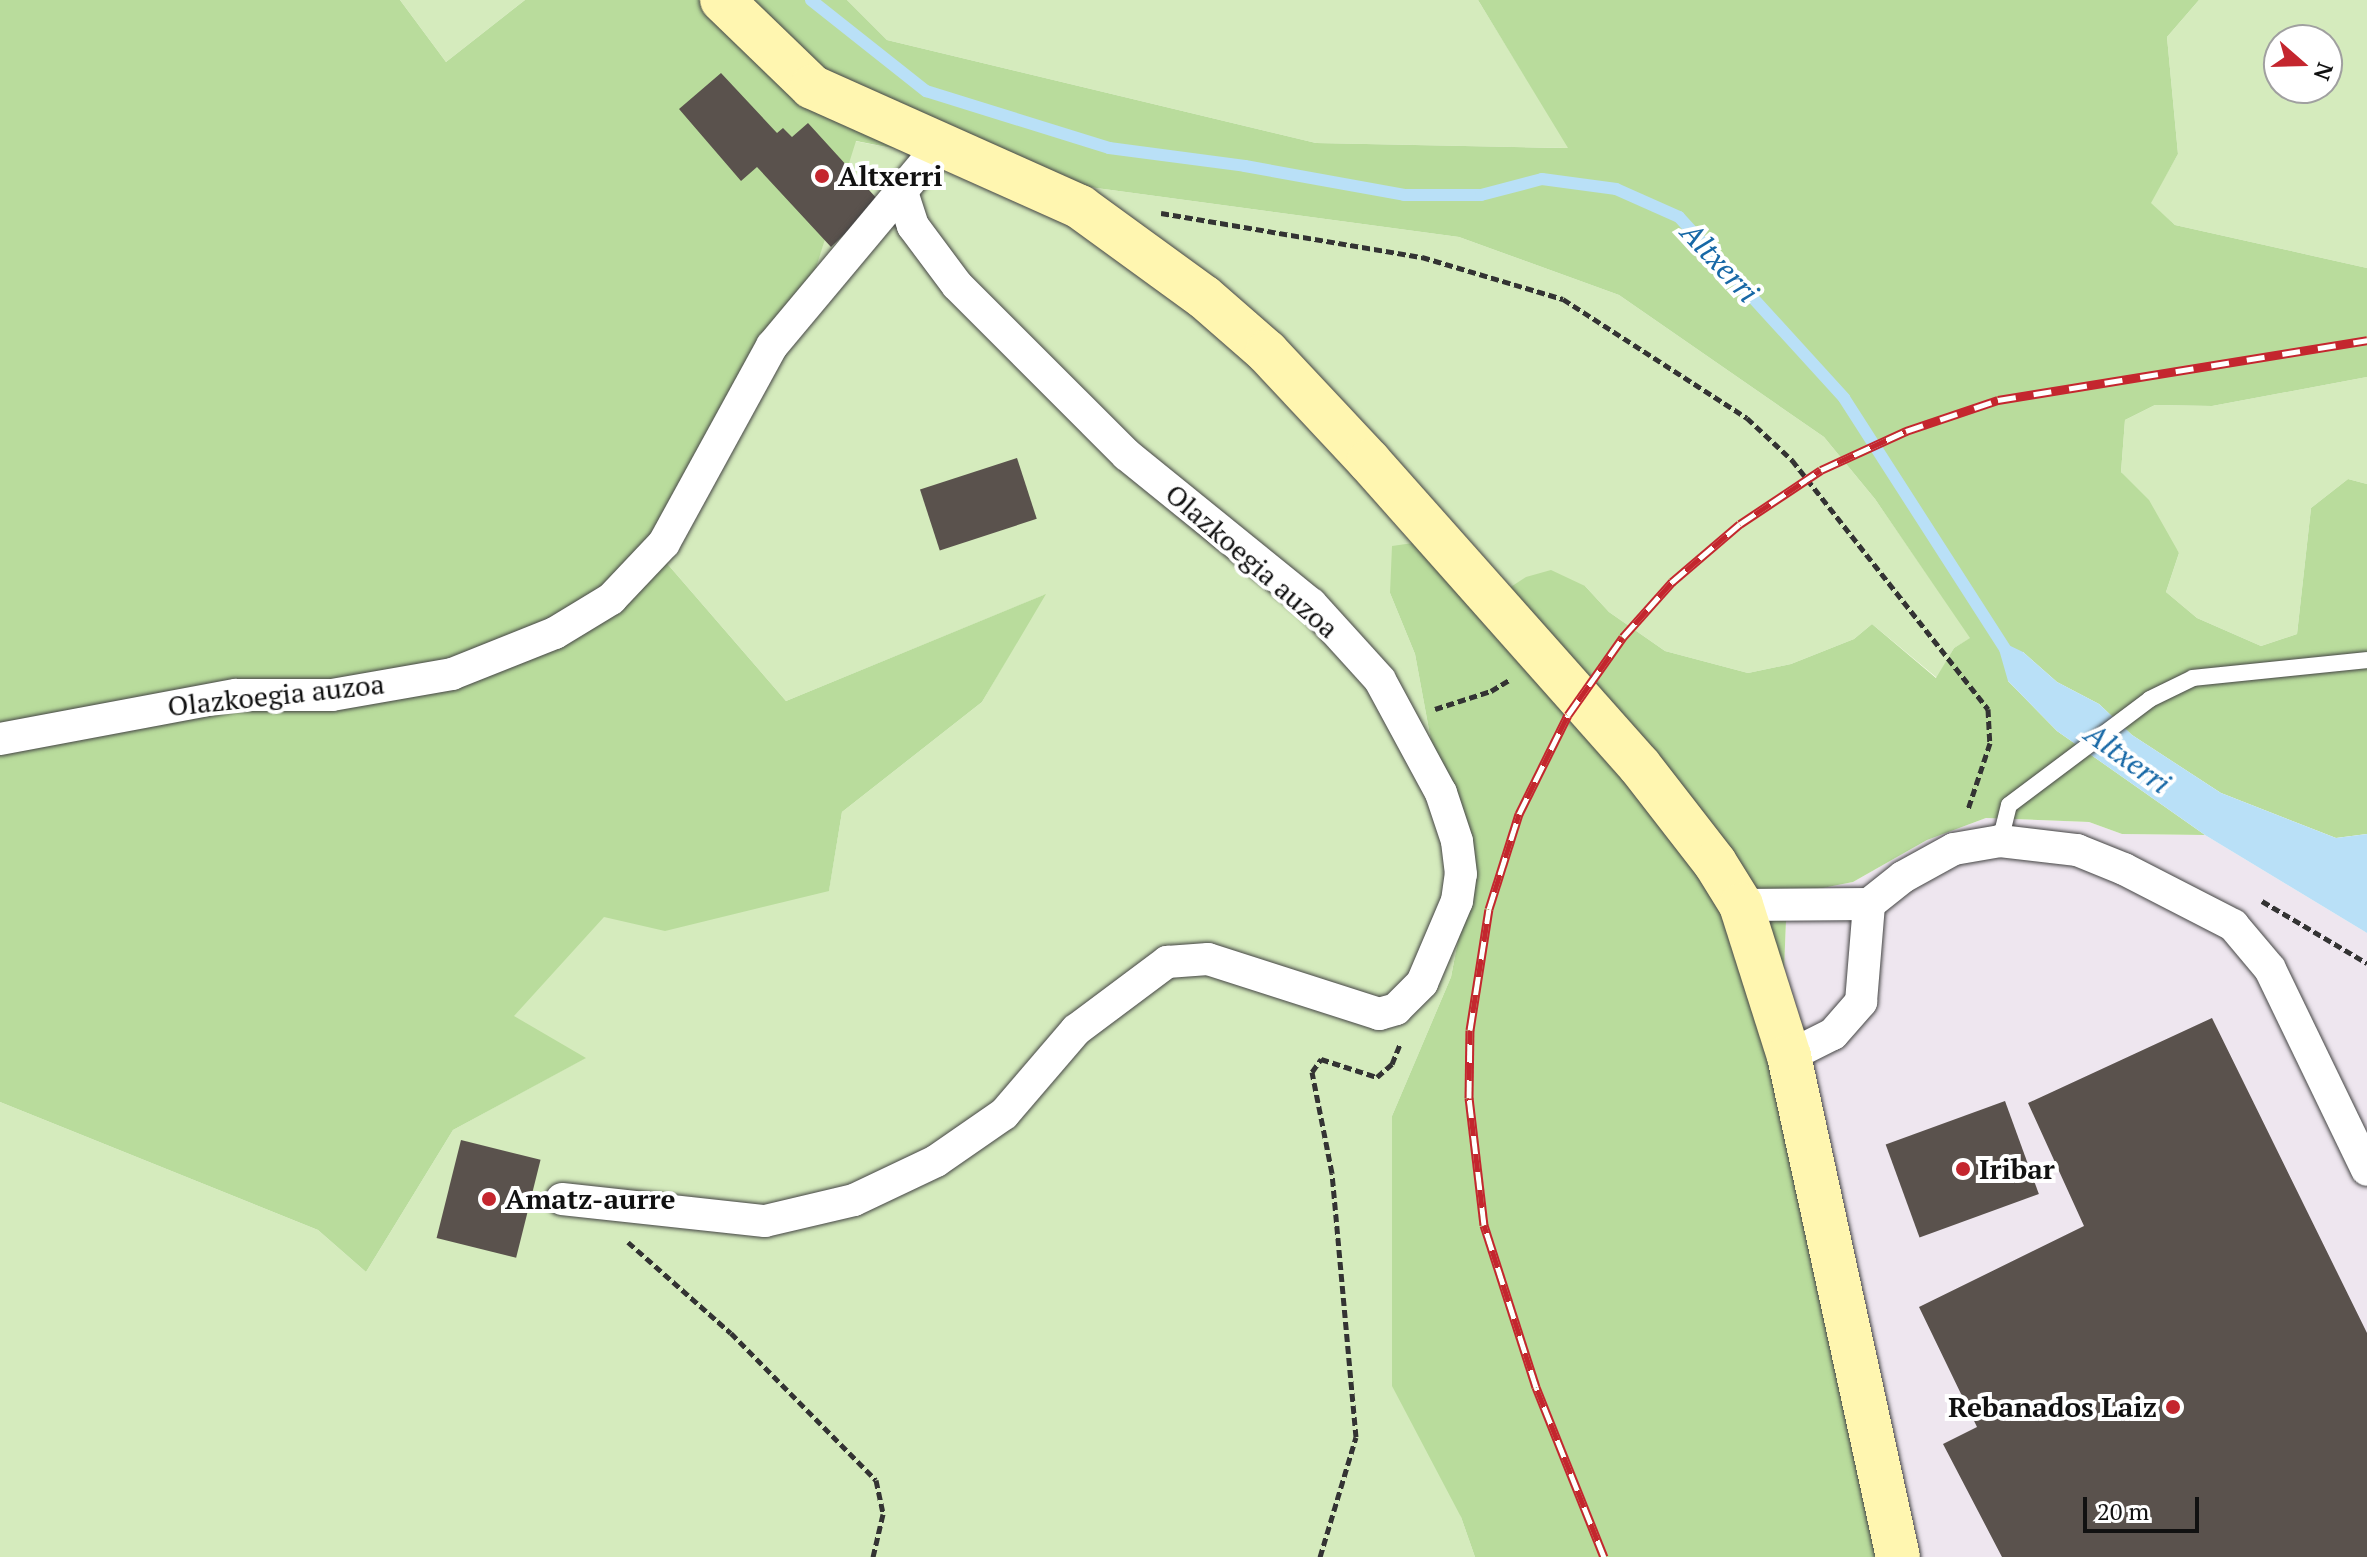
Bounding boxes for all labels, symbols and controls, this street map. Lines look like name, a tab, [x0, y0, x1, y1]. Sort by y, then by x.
north arrow	[2263, 24, 2343, 104]
text: N	[2308, 59, 2341, 84]
place label: Altxerri	[838, 159, 943, 193]
marker: Altxerri	[813, 167, 831, 185]
water label: Altxerri	[1674, 214, 1766, 310]
street label: Olazkoegia auzoa	[1159, 477, 1345, 645]
street label: Olazkoegia auzoa	[166, 667, 386, 723]
water label: Altxerri	[2078, 715, 2178, 801]
place label: Iribar	[1979, 1152, 2055, 1186]
marker: Iribar	[1954, 1160, 1972, 1178]
place label: Amatz-aurre	[505, 1182, 676, 1216]
marker: Amatz-aurre	[480, 1190, 498, 1208]
place label: Rebanados Laiz	[1948, 1390, 2157, 1424]
marker: Rebanados Laiz	[2164, 1398, 2182, 1416]
scale bar	[2087, 1481, 2203, 1531]
text: 20 m	[2097, 1495, 2149, 1527]

